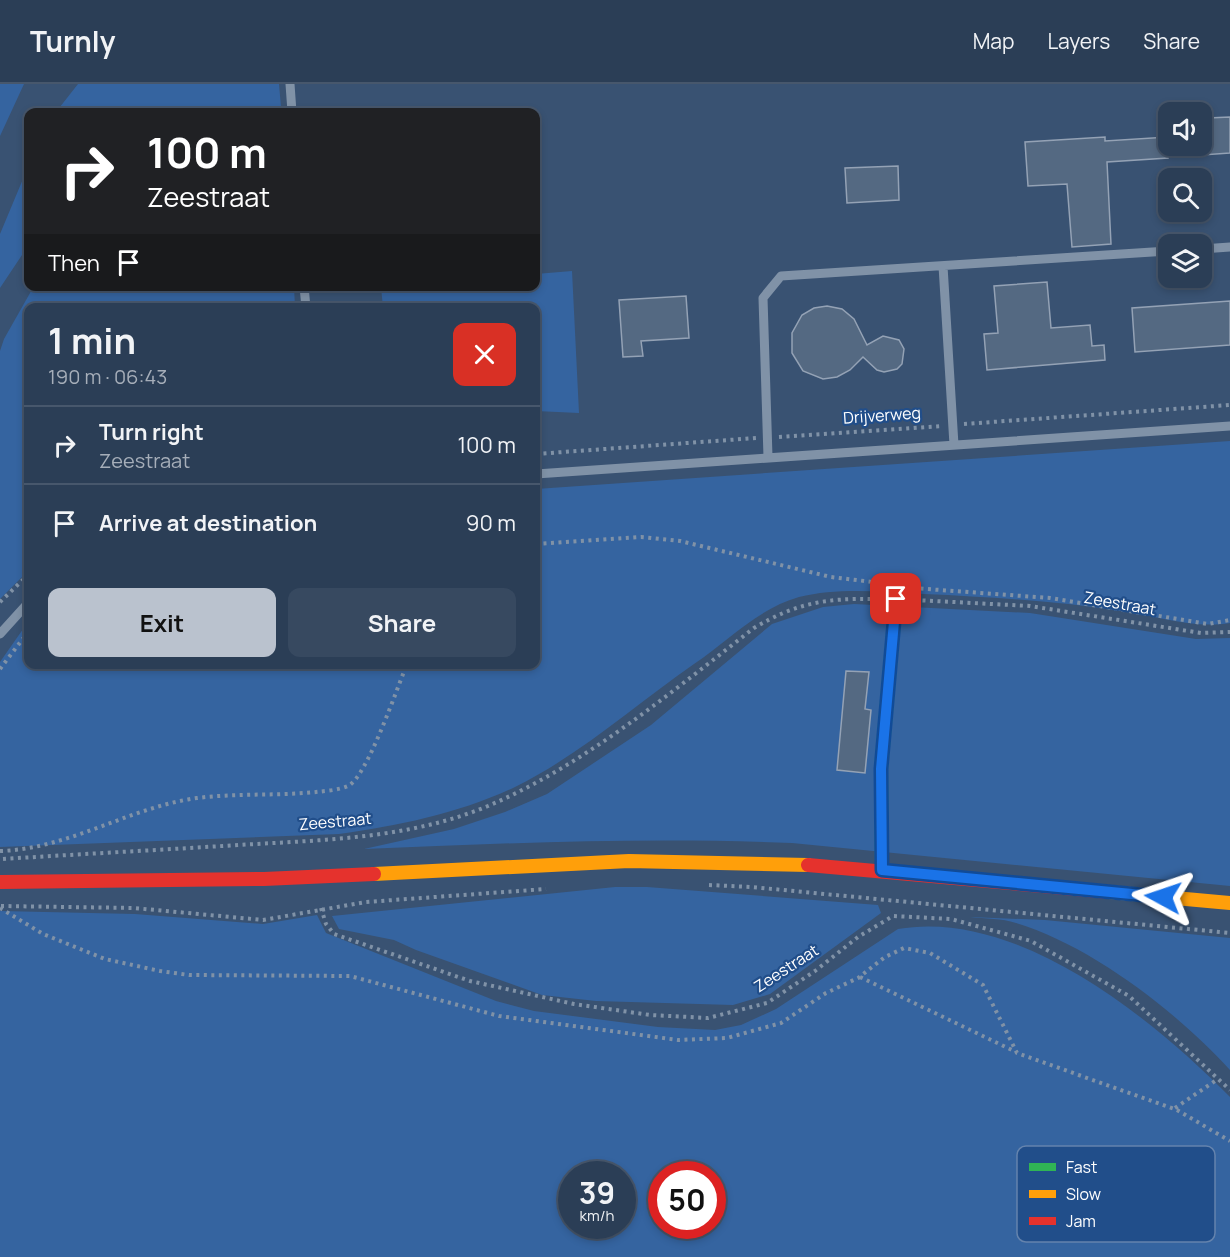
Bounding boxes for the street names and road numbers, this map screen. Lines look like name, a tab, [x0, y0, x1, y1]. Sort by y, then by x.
street label: Drijverweg	[842, 401, 922, 429]
street label: Zeestraat	[1082, 586, 1158, 620]
street label: Zeestraat	[298, 807, 372, 835]
street label: Zeestraat	[749, 939, 823, 997]

